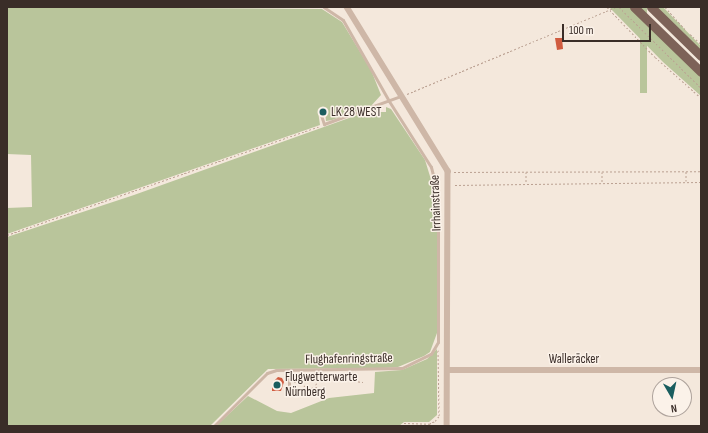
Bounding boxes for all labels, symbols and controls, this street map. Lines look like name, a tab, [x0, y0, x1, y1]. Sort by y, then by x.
scale bar	[564, 16, 653, 42]
text: 100 m	[569, 23, 594, 38]
place label: LK 28 WEST	[331, 104, 381, 120]
marker: LK 28 WEST	[318, 107, 328, 117]
street label: Irrhainstraße	[427, 175, 445, 231]
street label: Flughafenringstraße	[305, 350, 393, 368]
street label: Walleräcker	[549, 351, 599, 367]
place label: Flugwetterwarte Nürnberg	[285, 370, 357, 401]
north arrow	[652, 377, 692, 417]
marker: Flugwetterwarte Nürnberg	[272, 380, 282, 390]
text: N	[670, 401, 678, 415]

